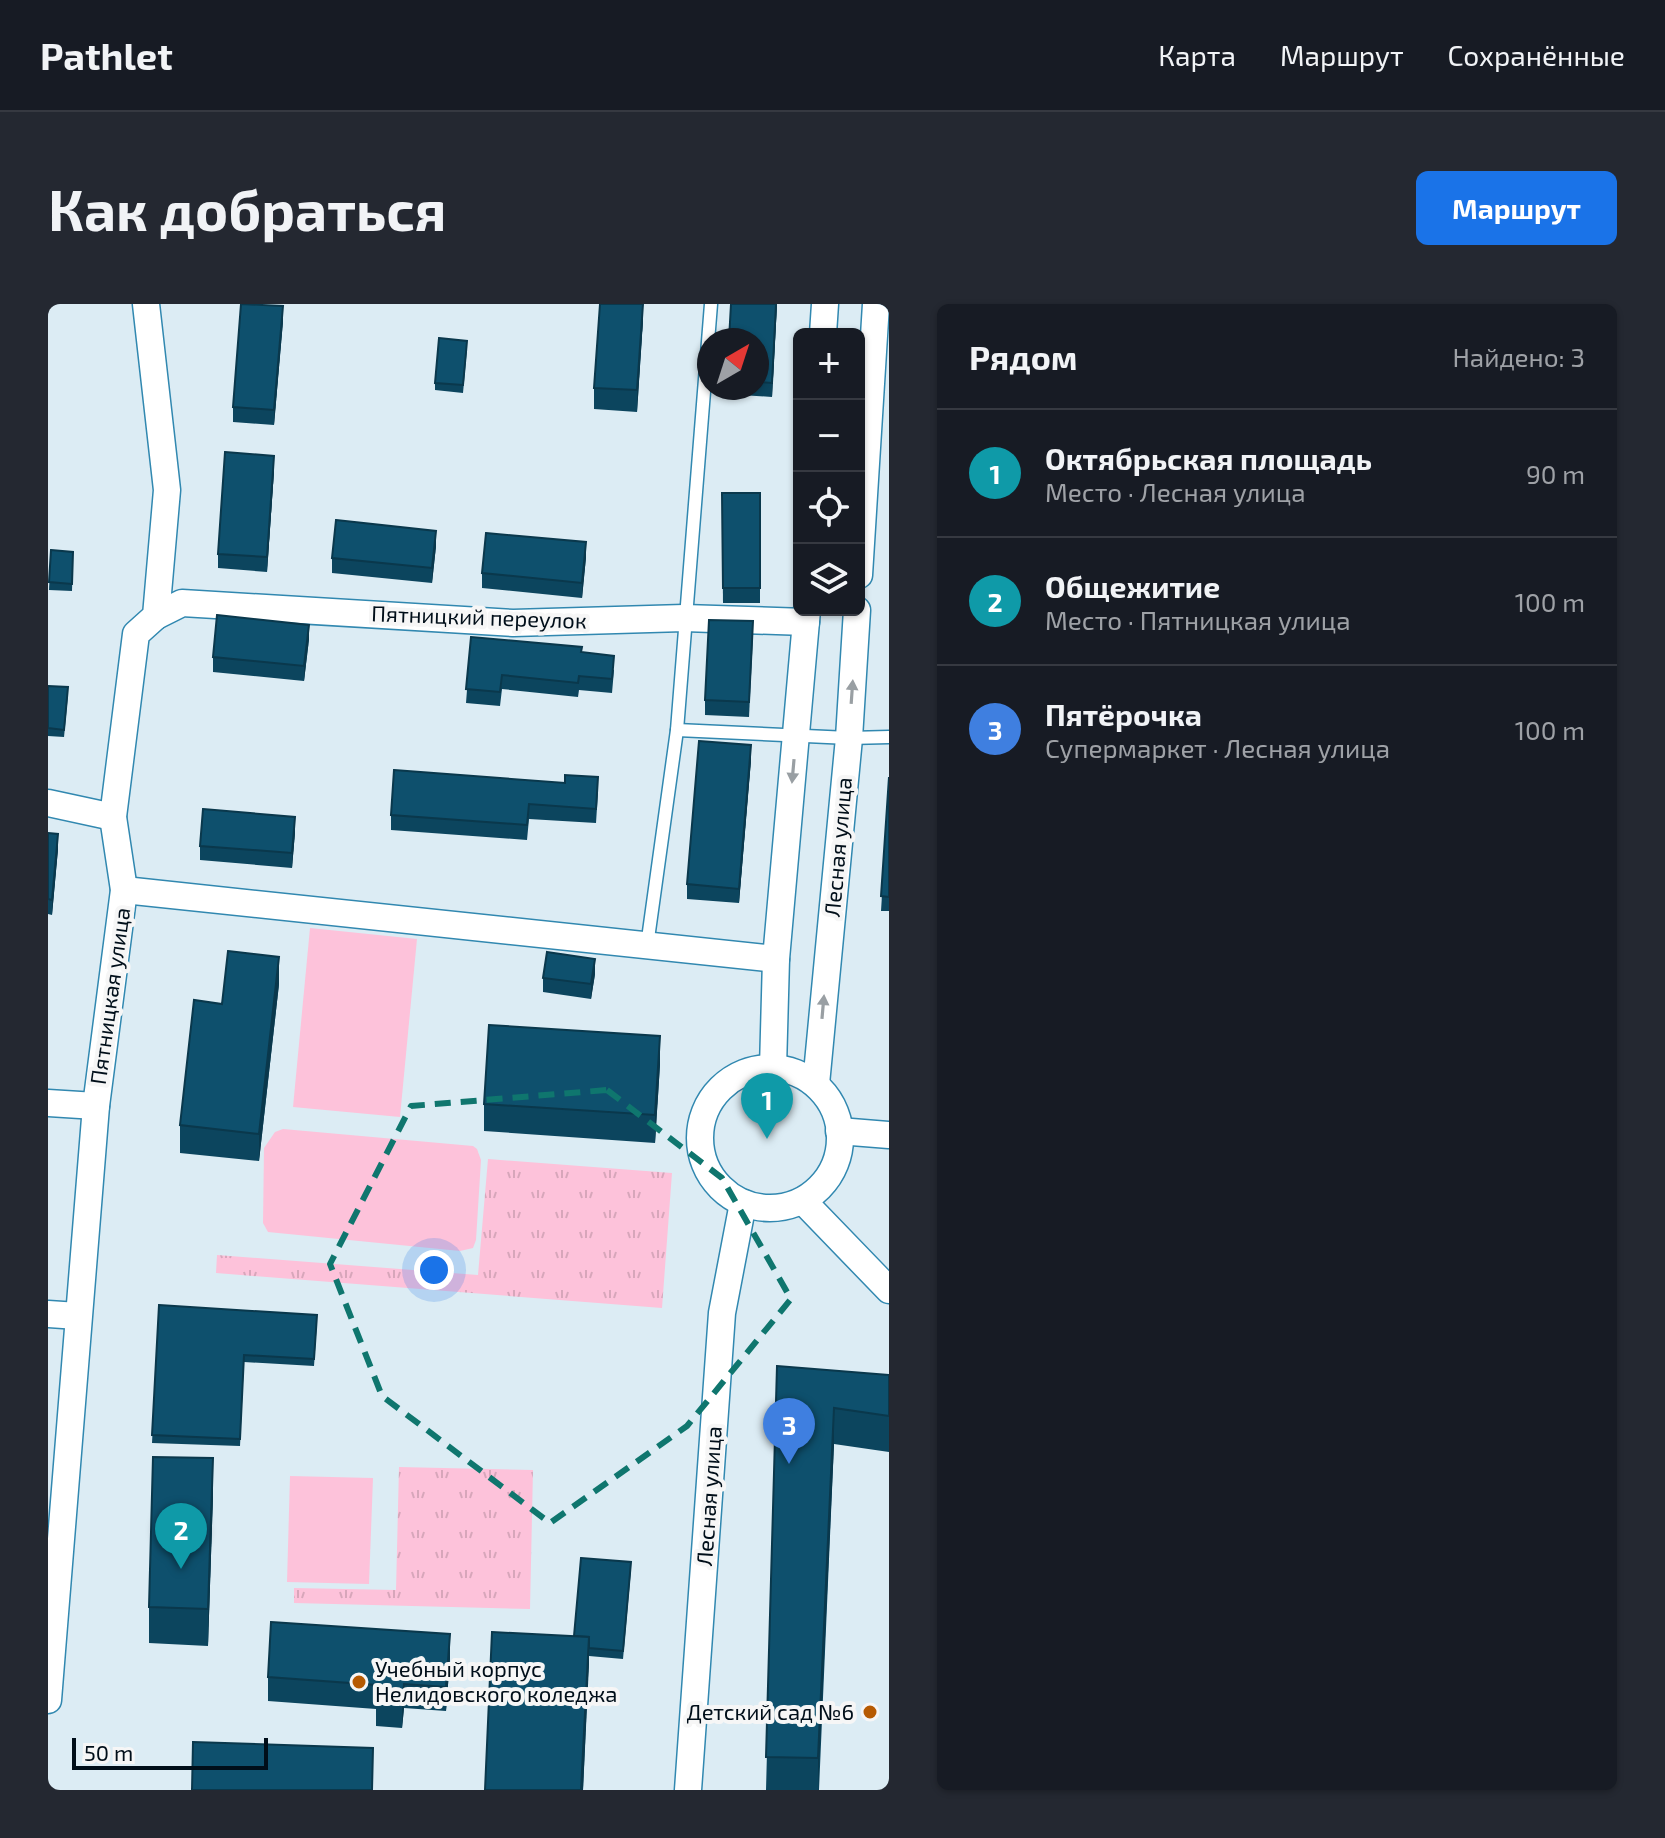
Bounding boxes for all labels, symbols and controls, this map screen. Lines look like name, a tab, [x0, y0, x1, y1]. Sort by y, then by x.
text: Pathlet	[40, 32, 173, 78]
text: Карта	[1158, 38, 1236, 72]
text: Маршрут	[1280, 38, 1404, 72]
text: Сохранённые	[1448, 38, 1625, 72]
button: Маршрут	[1416, 171, 1617, 245]
text: Как добраться	[48, 175, 446, 242]
north arrow	[697, 328, 769, 400]
map controls	[793, 328, 865, 616]
button: +	[793, 328, 865, 400]
text: Рядом	[969, 336, 1077, 377]
text: Найдено: 3	[1452, 341, 1585, 372]
button: −	[793, 400, 865, 472]
text: Октябрьская площадь	[1045, 440, 1372, 476]
text: 1	[989, 458, 1001, 489]
text: 90 m	[1526, 458, 1585, 489]
button: locate	[793, 472, 865, 544]
text: Место · Лесная улица	[1045, 476, 1306, 507]
button: layers	[793, 544, 865, 616]
text: Общежитие	[1045, 568, 1220, 604]
text: 2	[987, 586, 1003, 617]
text: 100 m	[1515, 586, 1585, 617]
street label: Пятницкий переулок	[371, 599, 587, 634]
text: Место · Пятницкая улица	[1045, 604, 1351, 635]
one-way arrow	[845, 679, 858, 704]
text: Пятёрочка	[1045, 696, 1202, 732]
text: 3	[988, 714, 1002, 745]
text: 100 m	[1515, 714, 1585, 745]
text: Супермаркет · Лесная улица	[1045, 732, 1390, 763]
one-way arrow	[786, 759, 799, 784]
street label: Лесная улица	[818, 776, 857, 918]
street label: Пятницкая улица	[84, 906, 135, 1086]
one-way arrow	[817, 994, 830, 1019]
pin: 1	[741, 1073, 793, 1139]
your location	[414, 1250, 454, 1290]
pin: 3	[763, 1398, 815, 1464]
street label: Лесная улица	[690, 1425, 727, 1567]
pin: 2	[155, 1503, 207, 1569]
place label: Учебный корпус Нелидовского коледжа	[375, 1655, 618, 1706]
marker: Учебный корпус Нелидовского коледжа	[350, 1673, 368, 1691]
place label: Детский сад №6	[686, 1698, 854, 1724]
marker: Детский сад №6	[861, 1703, 879, 1721]
scale bar	[72, 1734, 268, 1770]
text: 50 m	[84, 1739, 133, 1765]

